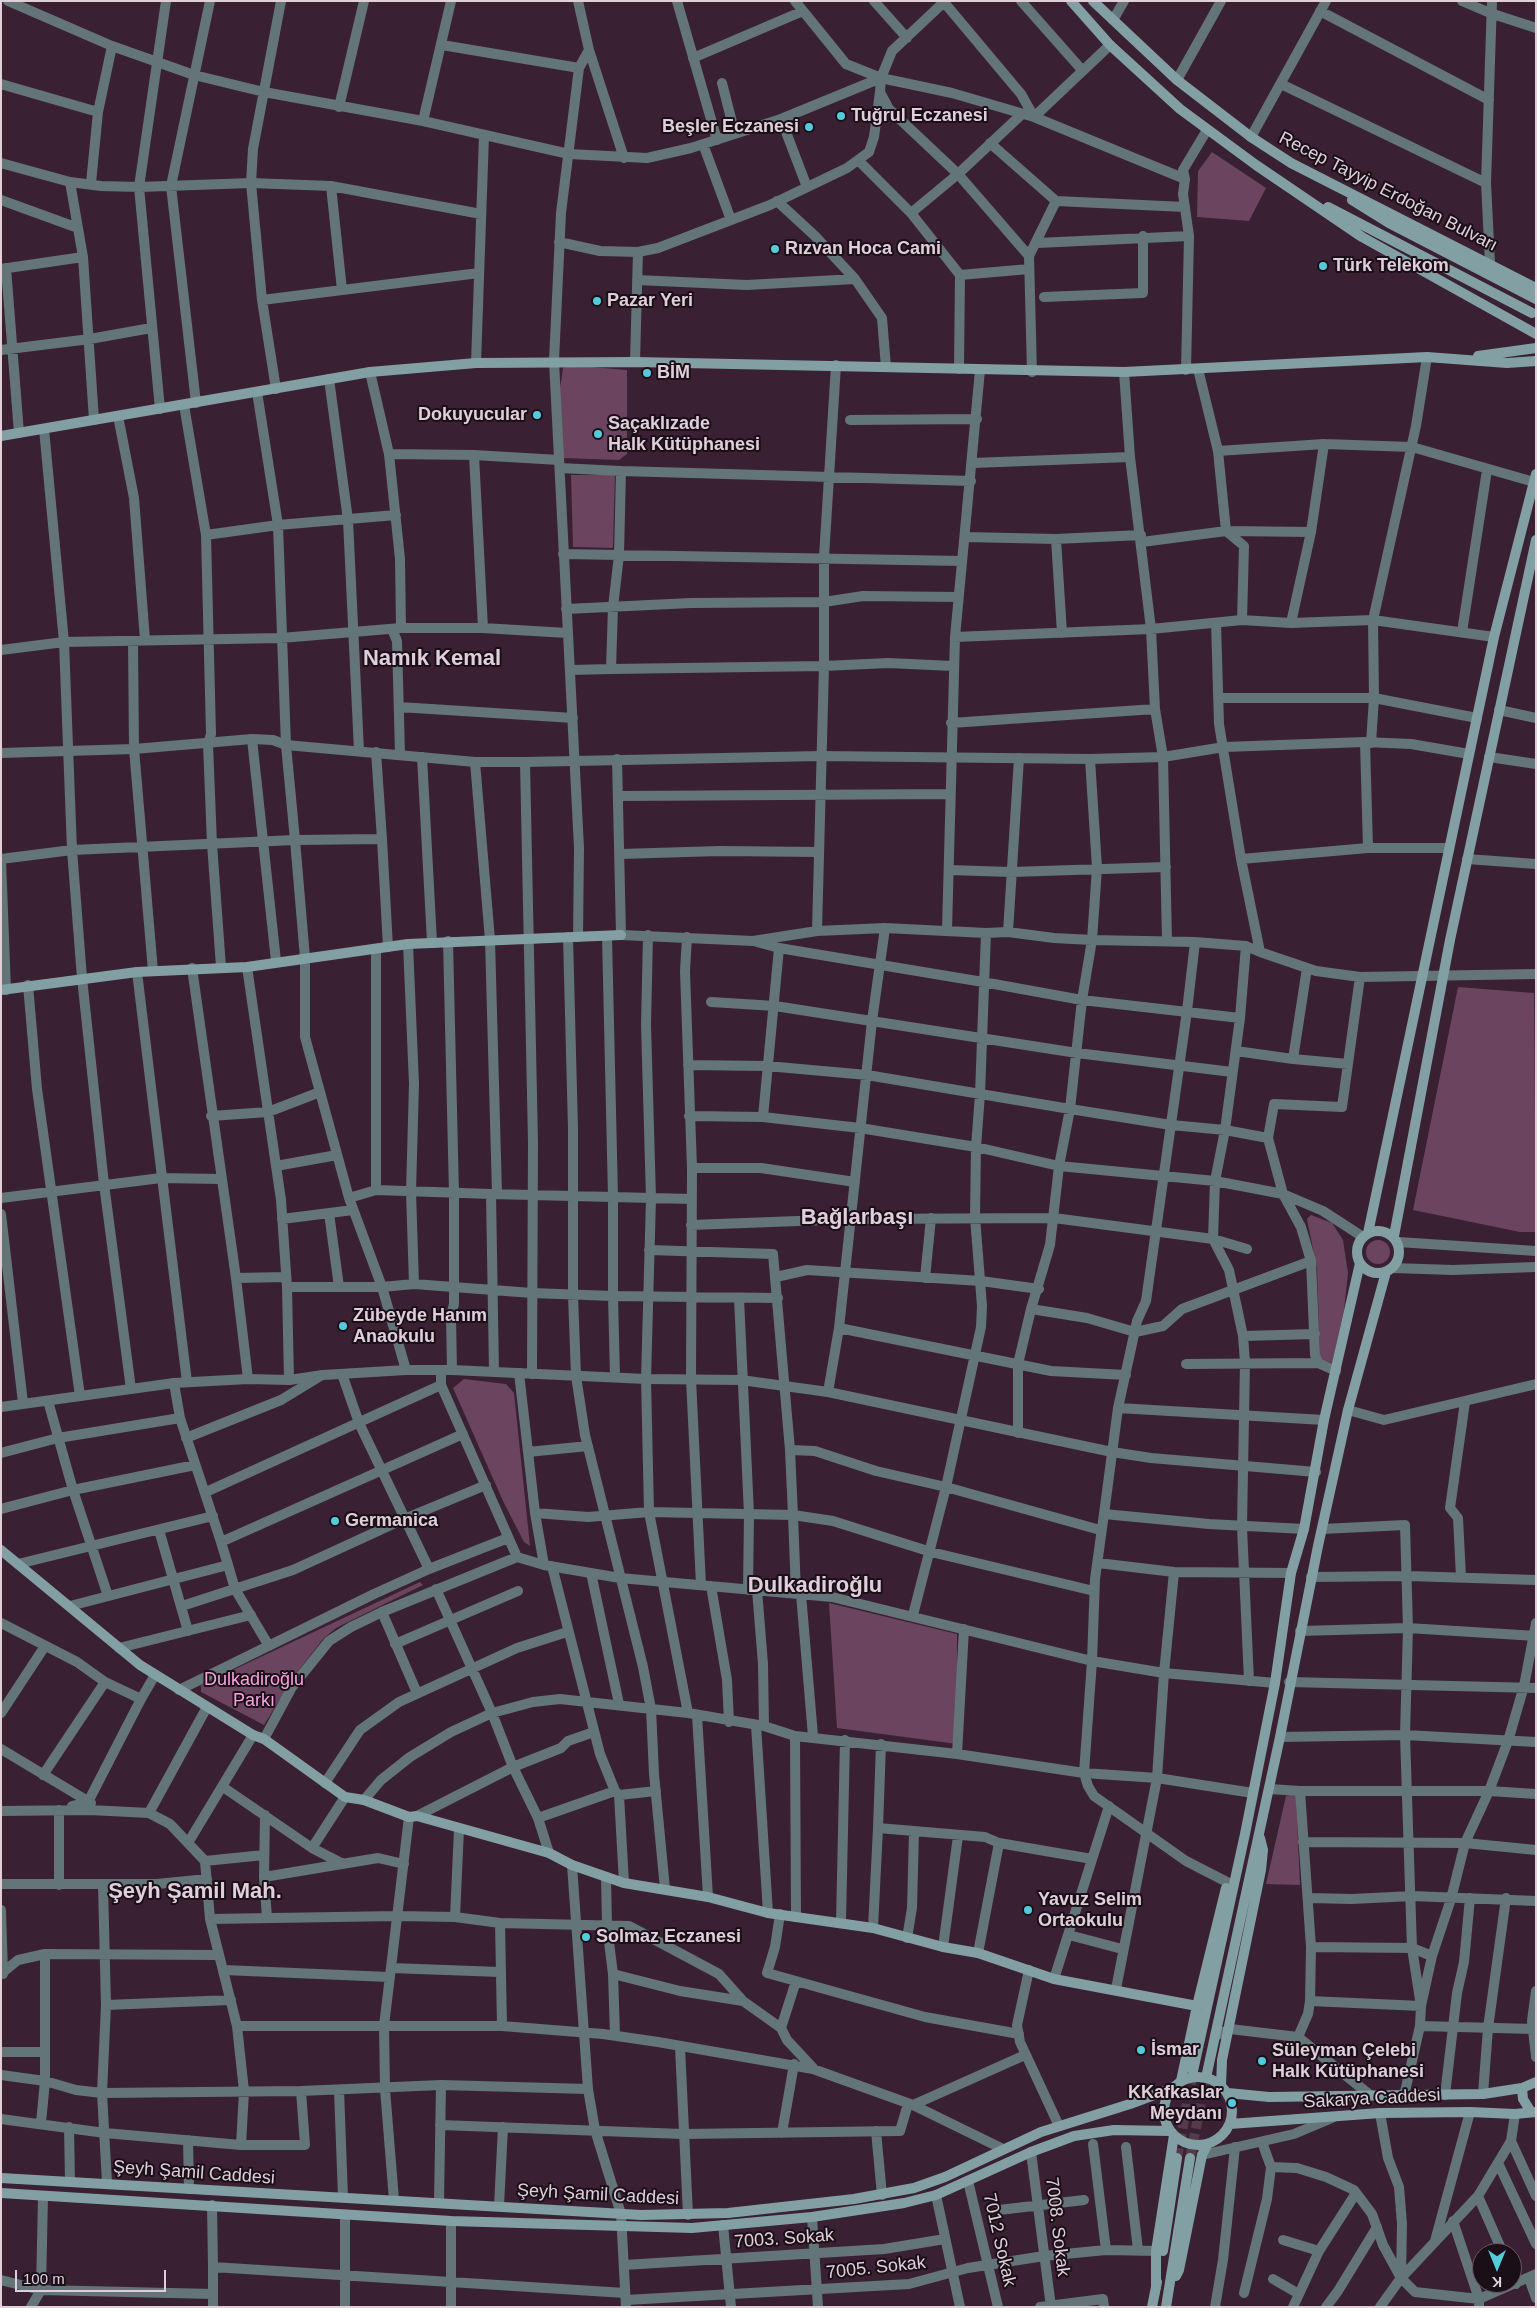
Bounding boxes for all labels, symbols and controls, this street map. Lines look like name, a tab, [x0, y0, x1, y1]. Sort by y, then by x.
place label: Tuğrul Eczanesi	[851, 105, 988, 127]
marker: Tuğrul Eczanesi	[835, 110, 847, 122]
place label: Beşler Eczanesi	[662, 116, 799, 138]
marker: Beşler Eczanesi	[803, 121, 815, 133]
street label: Recep Tayyip Erdoğan Bulvarı	[1275, 127, 1501, 257]
place label: Rızvan Hoca Cami	[785, 238, 941, 260]
marker: Rızvan Hoca Cami	[769, 243, 781, 255]
place label: Türk Telekom	[1333, 255, 1449, 277]
marker: Türk Telekom	[1317, 260, 1329, 272]
place label: Pazar Yeri	[607, 290, 693, 312]
marker: Pazar Yeri	[591, 295, 603, 307]
place label: BİM	[657, 362, 690, 384]
marker: BİM	[641, 367, 653, 379]
place label: Dokuyucular	[418, 404, 527, 426]
marker: Dokuyucular	[531, 409, 543, 421]
place label: Saçaklızade Halk Kütüphanesi	[608, 413, 760, 456]
marker: Saçaklızade Halk Kütüphanesi	[592, 428, 604, 440]
district label: Namık Kemal	[363, 646, 501, 672]
district label: Bağlarbaşı	[801, 1205, 913, 1231]
place label: Zübeyde Hanım Anaokulu	[353, 1305, 487, 1348]
marker: Zübeyde Hanım Anaokulu	[337, 1320, 349, 1332]
place label: Germanica	[345, 1510, 438, 1532]
marker: Germanica	[329, 1515, 341, 1527]
district label: Dulkadiroğlu	[748, 1573, 882, 1599]
park label: Dulkadiroğlu Parkı	[204, 1669, 304, 1712]
district label: Şeyh Şamil Mah.	[108, 1879, 282, 1905]
place label: Yavuz Selim Ortaokulu	[1038, 1889, 1142, 1932]
marker: Yavuz Selim Ortaokulu	[1022, 1904, 1034, 1916]
place label: Solmaz Eczanesi	[596, 1926, 741, 1948]
marker: Solmaz Eczanesi	[580, 1931, 592, 1943]
place label: İsmar	[1151, 2039, 1199, 2061]
place label: Süleyman Çelebi Halk Kütüphanesi	[1272, 2040, 1424, 2082]
marker: İsmar	[1135, 2044, 1147, 2056]
marker: Süleyman Çelebi Halk Kütüphanesi	[1256, 2055, 1268, 2067]
place label: KKafkaslar Meydanı	[1128, 2082, 1222, 2124]
street label: Sakarya Caddesi	[1303, 2085, 1441, 2113]
marker: KKafkaslar Meydanı	[1226, 2097, 1238, 2109]
street label: Şeyh Şamil Caddesi	[112, 2157, 276, 2189]
street label: 7008. Sokak	[1040, 2176, 1074, 2278]
street label: Şeyh Şamil Caddesi	[517, 2180, 679, 2210]
street label: 7012 Sokak	[978, 2191, 1020, 2289]
street label: 7003. Sokak	[733, 2225, 835, 2253]
north arrow	[1472, 2243, 1522, 2293]
street label: 7005. Sokak	[825, 2252, 927, 2284]
scale bar	[18, 2260, 169, 2292]
text: 100 m	[23, 2270, 65, 2287]
text: K	[1492, 2274, 1502, 2290]

